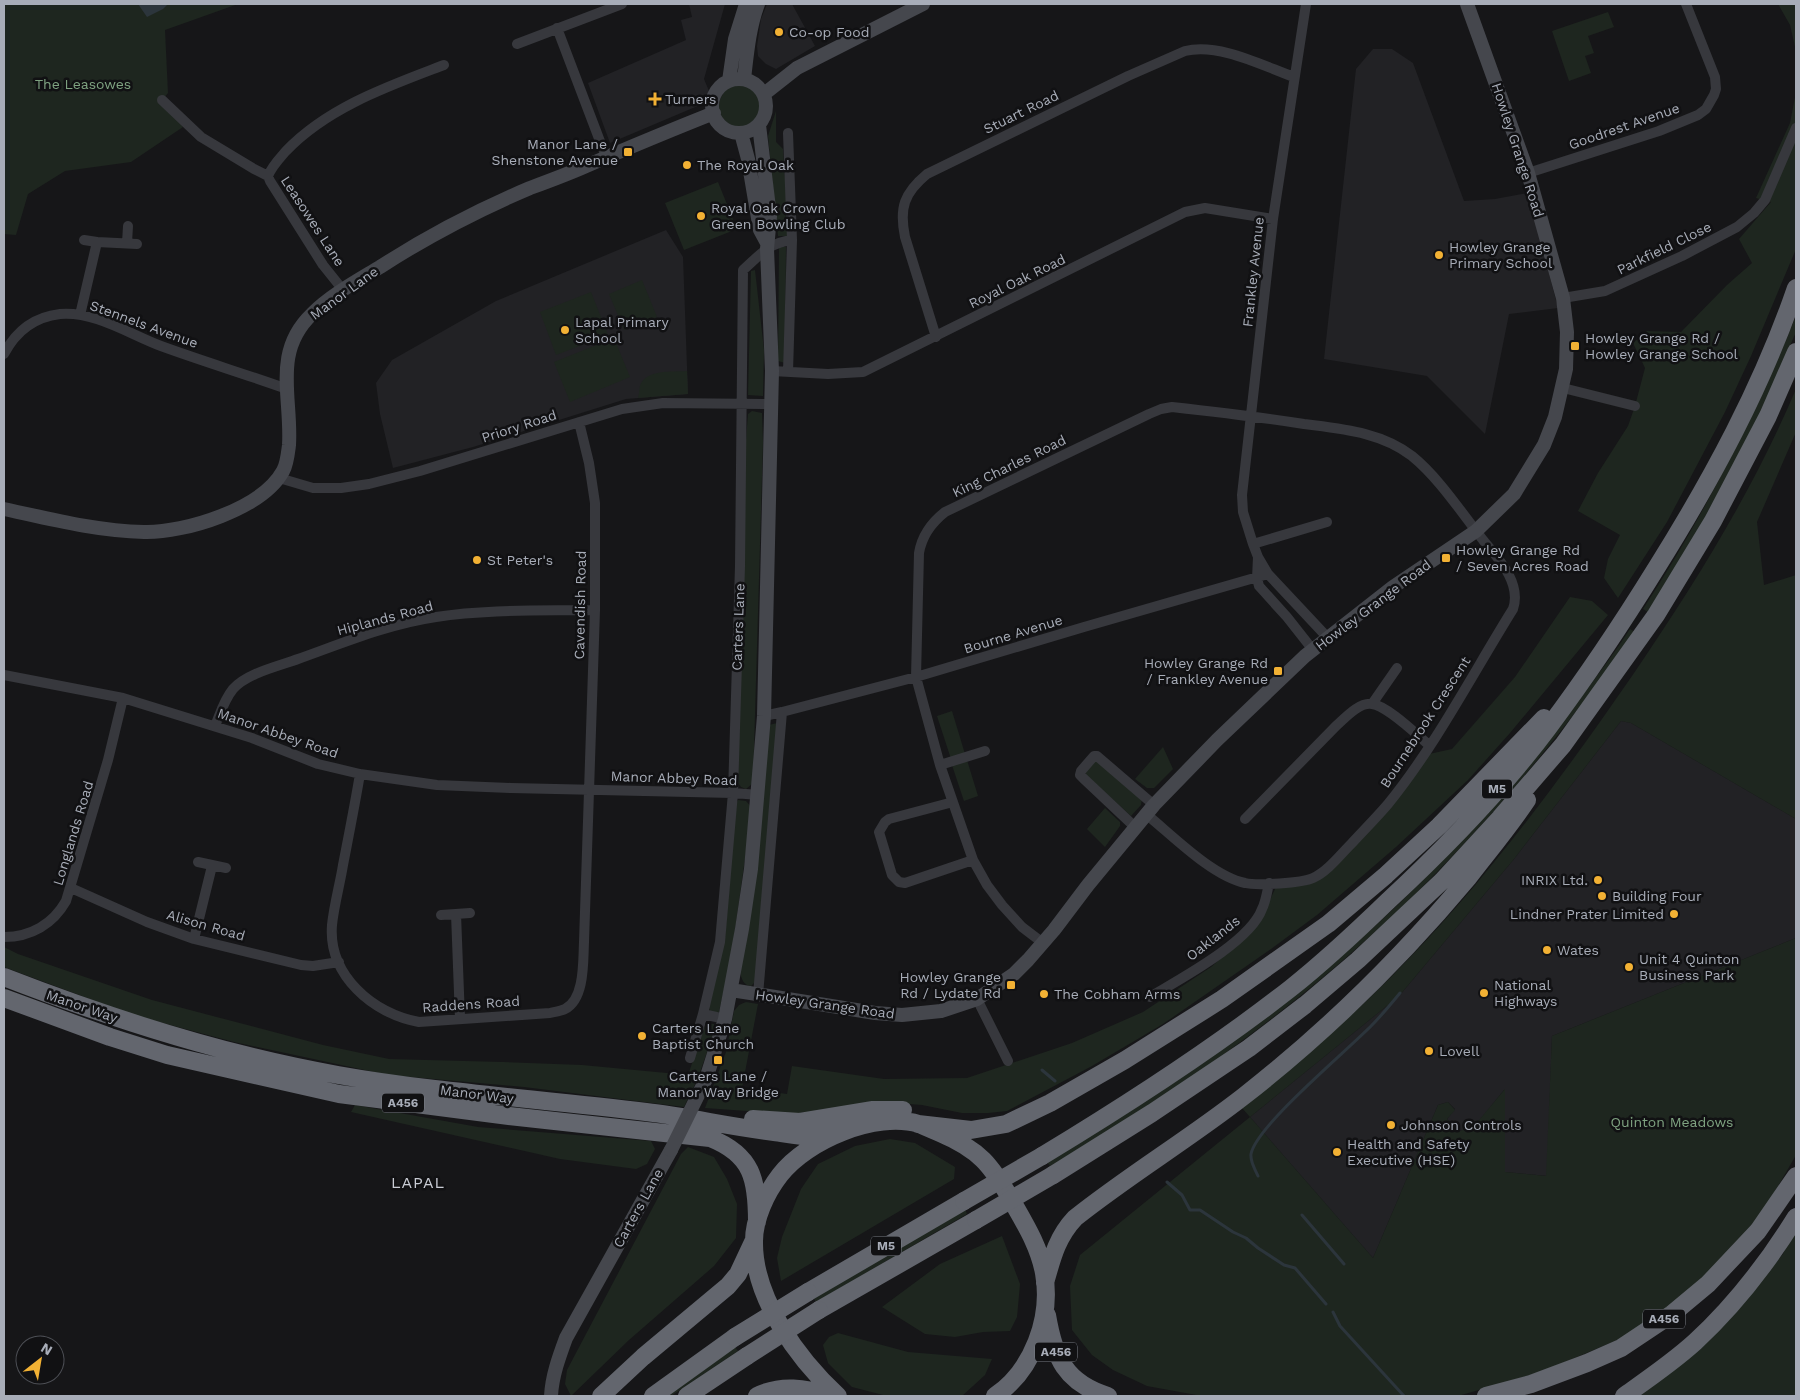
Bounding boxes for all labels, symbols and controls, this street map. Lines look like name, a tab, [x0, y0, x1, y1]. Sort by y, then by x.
place label: Co-op Food	[789, 24, 869, 40]
marker: Co-op Food	[773, 26, 785, 38]
park label: The Leasowes	[35, 76, 131, 92]
street label: Howley Grange Road	[1489, 81, 1547, 219]
street label: Stuart Road	[981, 87, 1061, 137]
place label: Turners	[665, 91, 716, 107]
marker: Turners	[649, 93, 661, 105]
street label: Goodrest Avenue	[1566, 100, 1682, 152]
place label: Manor Lane / Shenstone Avenue	[491, 136, 618, 168]
marker: Manor Lane / Shenstone Avenue	[622, 146, 634, 158]
place label: The Royal Oak	[697, 157, 794, 173]
marker: The Royal Oak	[681, 159, 693, 171]
street label: Leasowes Lane	[278, 173, 348, 269]
place label: Royal Oak Crown Green Bowling Club	[711, 200, 845, 232]
marker: Royal Oak Crown Green Bowling Club	[695, 210, 707, 222]
street label: Frankley Avenue	[1239, 216, 1267, 328]
street label: Parkfield Close	[1614, 218, 1714, 278]
place label: Howley Grange Primary School	[1449, 239, 1553, 271]
marker: Howley Grange Primary School	[1433, 249, 1445, 261]
street label: Royal Oak Road	[966, 251, 1068, 311]
street label: Manor Lane	[307, 263, 381, 323]
street label: Stennels Avenue	[88, 297, 200, 351]
place label: Lapal Primary School	[575, 314, 670, 346]
marker: Lapal Primary School	[559, 324, 571, 336]
place label: Howley Grange Rd / Howley Grange School	[1585, 330, 1739, 362]
marker: Howley Grange Rd / Howley Grange School	[1569, 340, 1581, 352]
street label: Priory Road	[479, 406, 559, 446]
street label: King Charles Road	[950, 432, 1068, 500]
place label: Howley Grange Rd / Seven Acres Road	[1456, 542, 1589, 574]
street label: Cavendish Road	[571, 550, 589, 660]
place label: St Peter's	[487, 552, 553, 568]
marker: Howley Grange Rd / Seven Acres Road	[1440, 552, 1452, 564]
marker: St Peter's	[471, 554, 483, 566]
street label: Howley Grange Road	[1312, 556, 1434, 654]
street label: Carters Lane	[728, 583, 748, 671]
street label: Hiplands Road	[335, 597, 435, 639]
street label: Bourne Avenue	[962, 611, 1064, 657]
street label: Bournebrook Crescent	[1377, 653, 1473, 791]
place label: Howley Grange Rd / Frankley Avenue	[1144, 655, 1268, 687]
marker: Howley Grange Rd / Frankley Avenue	[1272, 665, 1284, 677]
street label: Manor Abbey Road	[215, 705, 341, 761]
street label: Manor Abbey Road	[610, 768, 738, 788]
street label: Longlands Road	[49, 779, 97, 887]
road number: M5	[1482, 780, 1512, 799]
place label: INRIX Ltd.	[1521, 872, 1588, 888]
marker: INRIX Ltd.	[1592, 874, 1604, 886]
place label: Building Four	[1612, 888, 1702, 904]
marker: Building Four	[1596, 890, 1608, 902]
street label: Alison Road	[165, 906, 247, 944]
place label: Lindner Prater Limited	[1510, 906, 1664, 922]
marker: Lindner Prater Limited	[1668, 908, 1680, 920]
street label: Oaklands	[1183, 912, 1243, 964]
place label: Wates	[1557, 942, 1599, 958]
marker: Wates	[1541, 944, 1553, 956]
place label: Unit 4 Quinton Business Park	[1639, 951, 1740, 983]
marker: Unit 4 Quinton Business Park	[1623, 961, 1635, 973]
place label: Howley Grange Rd / Lydate Rd	[900, 969, 1001, 1001]
place label: National Highways	[1494, 977, 1558, 1009]
marker: Howley Grange Rd / Lydate Rd	[1005, 979, 1017, 991]
street label: Manor Way	[44, 986, 120, 1026]
street label: Howley Grange Road	[754, 986, 896, 1022]
place label: The Cobham Arms	[1054, 986, 1180, 1002]
marker: National Highways	[1478, 987, 1490, 999]
marker: The Cobham Arms	[1038, 988, 1050, 1000]
street label: Raddens Road	[422, 993, 520, 1015]
place label: Carters Lane Baptist Church	[652, 1020, 754, 1052]
marker: Carters Lane Baptist Church	[636, 1030, 648, 1042]
place label: Lovell	[1439, 1043, 1480, 1059]
marker: Lovell	[1423, 1045, 1435, 1057]
marker: Carters Lane / Manor Way Bridge	[712, 1054, 724, 1066]
place label: Carters Lane / Manor Way Bridge	[657, 1068, 779, 1100]
street label: Manor Way	[439, 1082, 516, 1107]
road number: A456	[382, 1094, 424, 1112]
park label: Quinton Meadows	[1611, 1114, 1733, 1130]
place label: Johnson Controls	[1401, 1117, 1522, 1133]
marker: Johnson Controls	[1385, 1119, 1397, 1131]
place label: Health and Safety Executive (HSE)	[1347, 1136, 1470, 1168]
marker: Health and Safety Executive (HSE)	[1331, 1146, 1343, 1158]
street label: Carters Lane	[610, 1166, 666, 1250]
district label: LAPAL	[391, 1173, 445, 1192]
road number: M5	[871, 1236, 901, 1256]
road number: A456	[1643, 1310, 1685, 1328]
north arrow	[15, 1335, 65, 1385]
text: N	[38, 1339, 55, 1358]
road number: A456	[1035, 1342, 1077, 1361]

